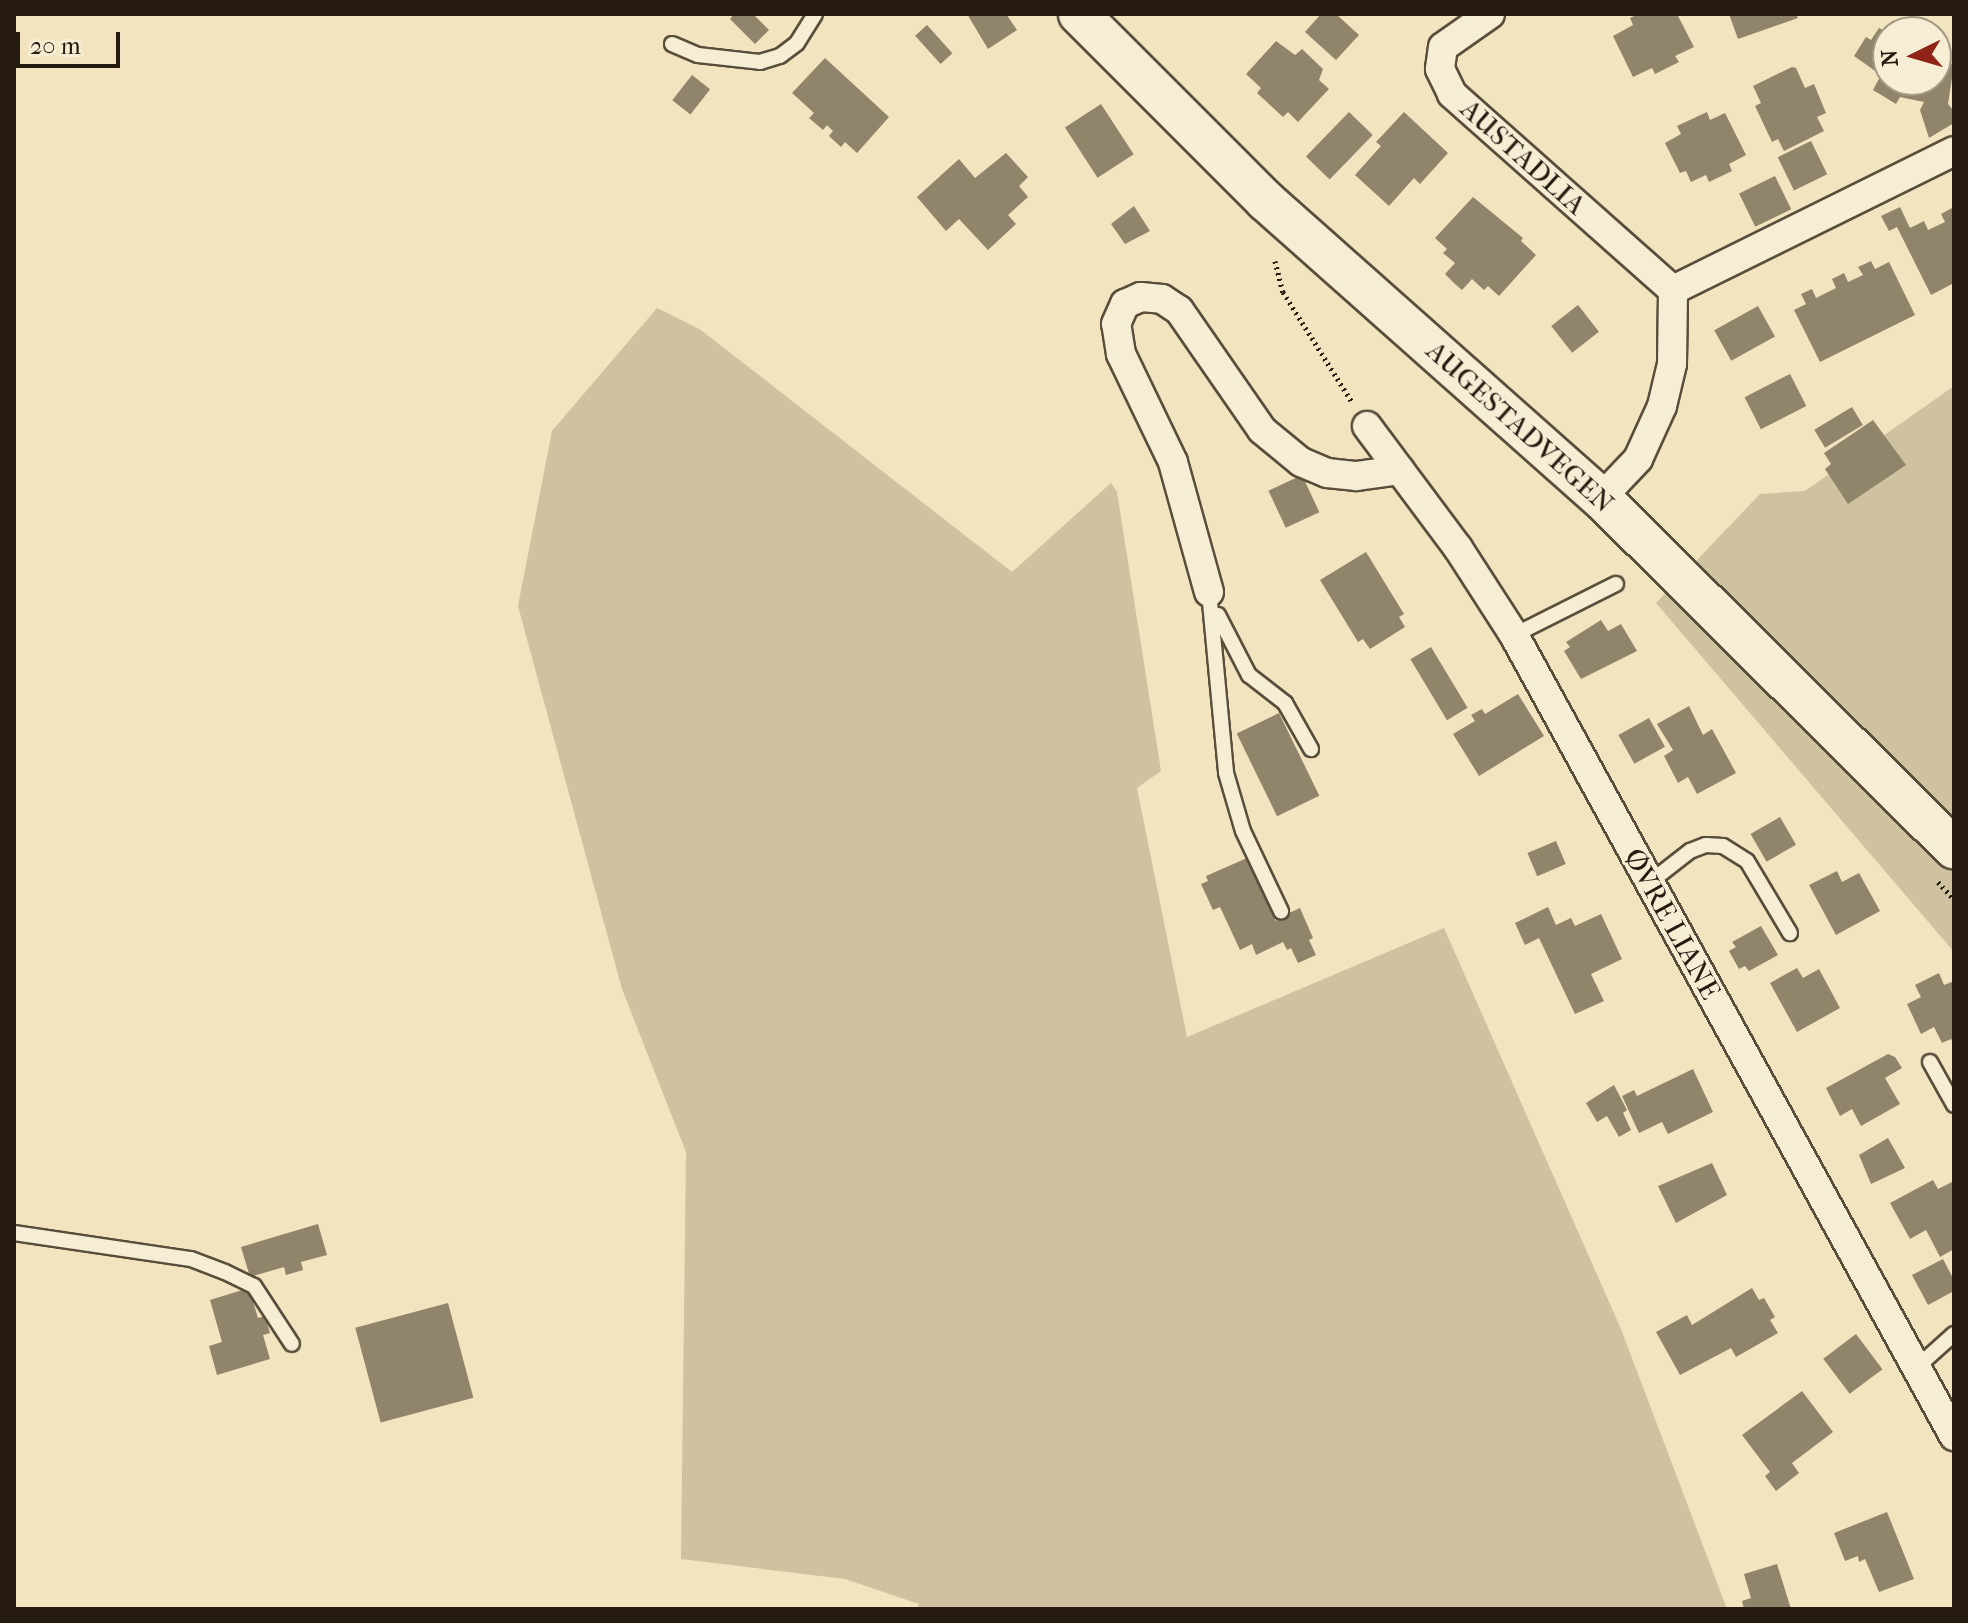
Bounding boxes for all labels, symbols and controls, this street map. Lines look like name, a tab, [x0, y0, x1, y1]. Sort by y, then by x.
scale bar	[20, 16, 124, 66]
north arrow	[1872, 16, 1952, 96]
text: 20 m	[30, 32, 81, 60]
text: N	[1876, 48, 1904, 67]
street label: AUSTADLIA	[1453, 92, 1593, 222]
street label: AUGESTADVEGEN	[1419, 334, 1621, 520]
street label: ØVRE LIANE	[1617, 843, 1727, 1005]

